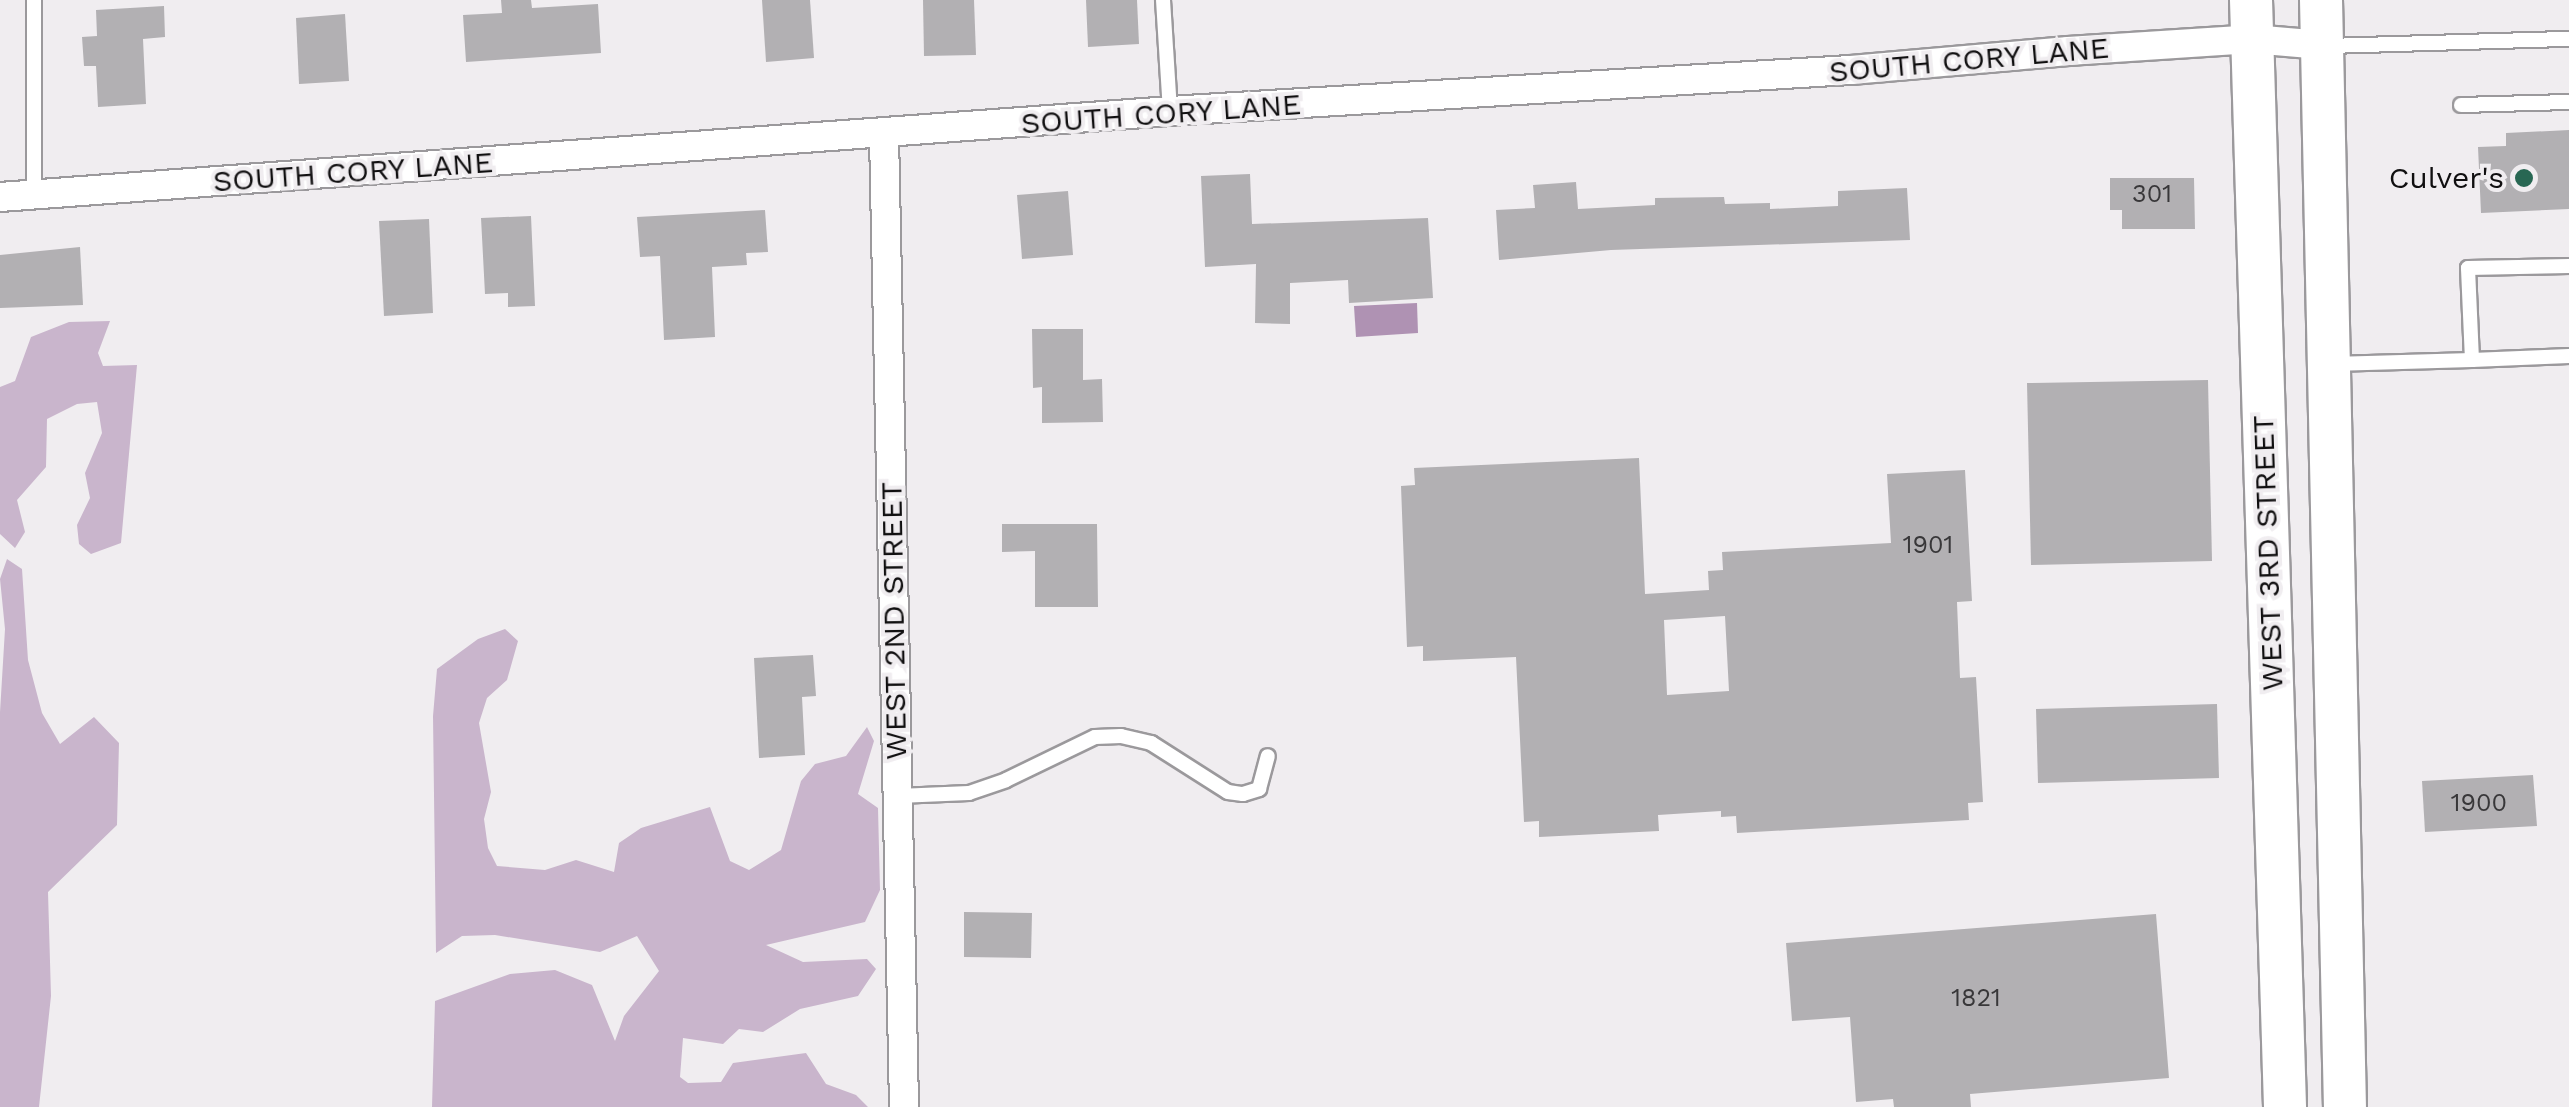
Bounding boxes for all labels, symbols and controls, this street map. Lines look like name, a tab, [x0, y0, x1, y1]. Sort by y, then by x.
street label: SOUTH CORY LANE	[1827, 30, 2111, 90]
street label: SOUTH CORY LANE	[1019, 86, 1303, 142]
street label: SOUTH CORY LANE	[211, 144, 495, 200]
place label: Culver's	[2389, 160, 2504, 196]
marker: Culver's	[2513, 167, 2535, 189]
house number: 301	[2132, 179, 2172, 209]
street label: WEST 3RD STREET	[2245, 414, 2291, 692]
street label: WEST 2ND STREET	[874, 481, 914, 761]
house number: 1901	[1903, 530, 1953, 560]
house number: 1900	[2451, 788, 2507, 818]
house number: 1821	[1951, 983, 2001, 1013]

